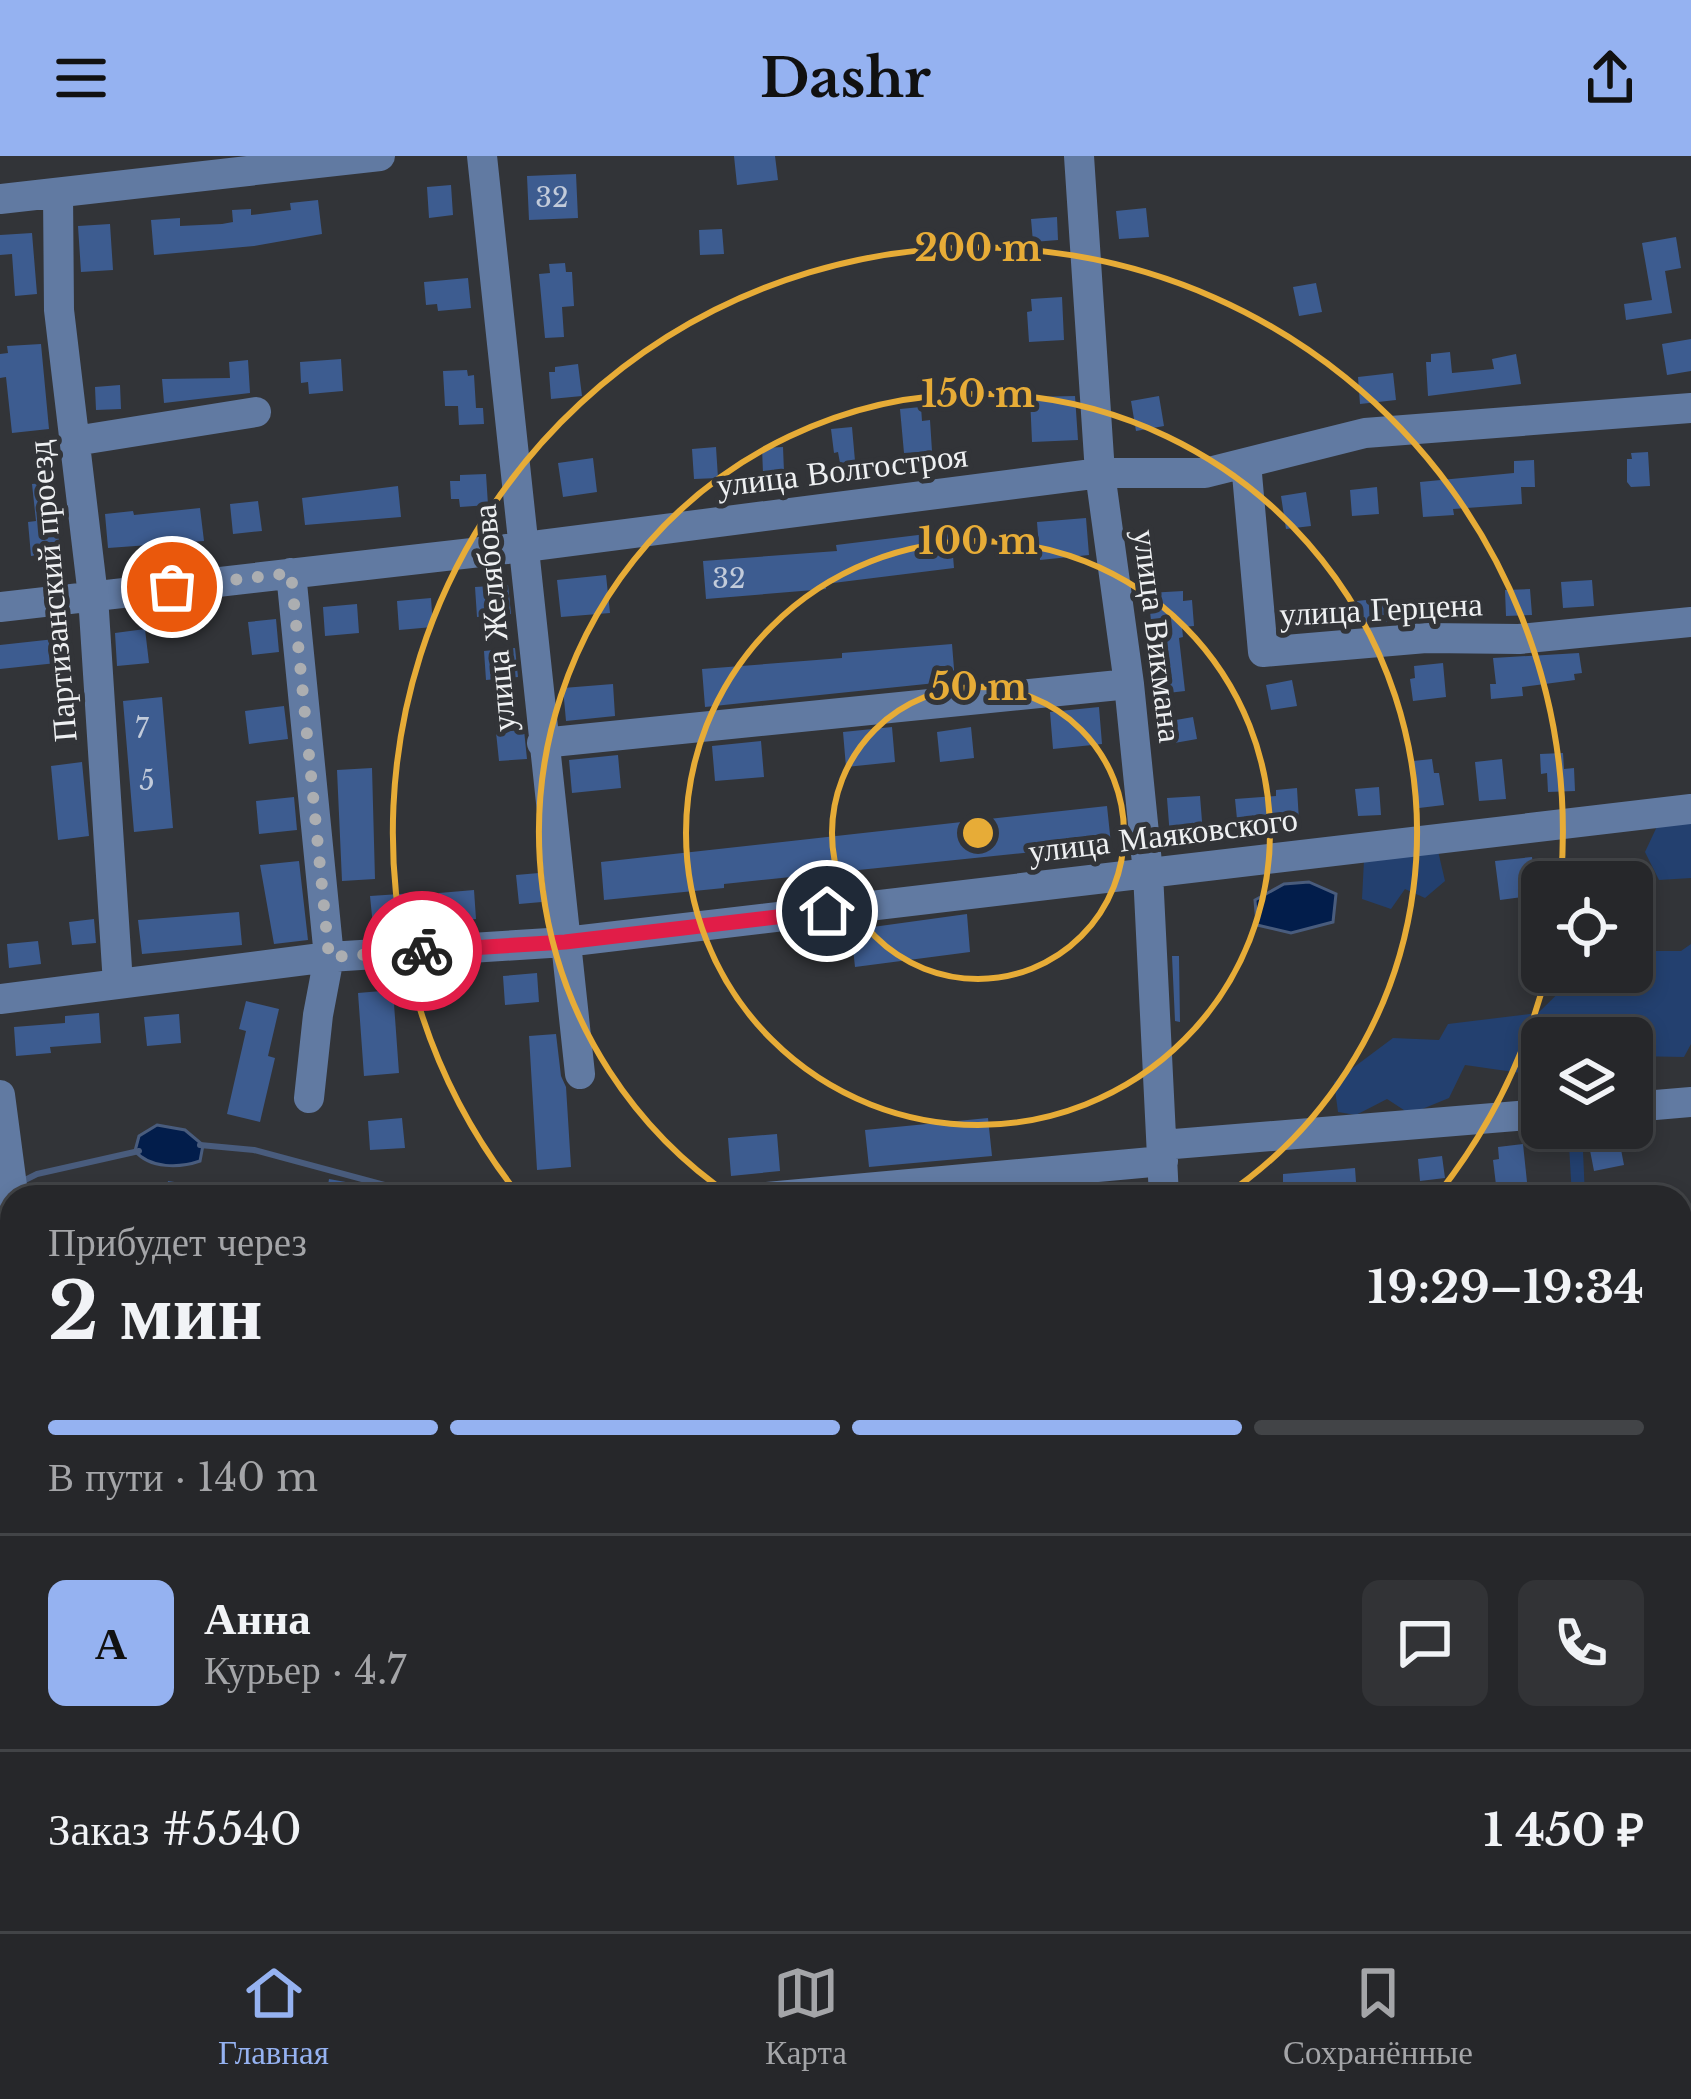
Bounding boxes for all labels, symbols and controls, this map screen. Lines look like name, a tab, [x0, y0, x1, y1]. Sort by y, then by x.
icon: menu	[48, 45, 114, 111]
text: Dashr	[760, 45, 931, 112]
icon: share	[1577, 45, 1643, 111]
house number: 32	[535, 181, 569, 214]
text: 200 m	[914, 226, 1042, 271]
text: 150 m	[921, 372, 1035, 417]
street label: улица Волгостроя	[714, 434, 970, 506]
street label: Партизанский проезд	[18, 438, 86, 744]
street label: улица Желябова	[464, 502, 524, 733]
text: 100 m	[918, 519, 1038, 564]
street label: улица Викмана	[1125, 527, 1191, 745]
pin	[121, 536, 223, 638]
icon: bag	[139, 554, 205, 620]
house number: 32	[712, 562, 746, 595]
street label: улица Герцена	[1278, 583, 1484, 635]
text: 50 m	[929, 665, 1027, 710]
house number: 7	[135, 712, 149, 745]
house number: 5	[139, 764, 155, 797]
street label: улица Маяковского	[1026, 798, 1300, 872]
centre of rings	[957, 812, 999, 854]
pin	[776, 860, 878, 962]
map controls	[1521, 861, 1653, 1149]
button: locate	[1521, 861, 1653, 993]
icon: home	[794, 878, 860, 944]
courier	[362, 891, 482, 1011]
icon: bike	[389, 918, 455, 984]
button: layers	[1521, 1017, 1653, 1149]
text: Прибудет через	[48, 1218, 307, 1267]
text: 19:29–19:34	[1368, 1259, 1644, 1315]
text: 2 мин	[48, 1263, 263, 1360]
text: В пути · 140 m	[48, 1453, 318, 1502]
button: chat	[1362, 1580, 1488, 1706]
button: phone	[1518, 1580, 1644, 1706]
text: Анна	[204, 1590, 311, 1646]
text: А	[95, 1615, 127, 1671]
text: Курьер · 4.7	[204, 1646, 406, 1695]
text: Заказ #5540	[48, 1801, 302, 1857]
text: 1 450 ₽	[1484, 1802, 1644, 1858]
tab: Главная	[218, 1960, 329, 2073]
tab: Карта	[765, 1960, 847, 2073]
tab: Сохранённые	[1283, 1960, 1473, 2073]

